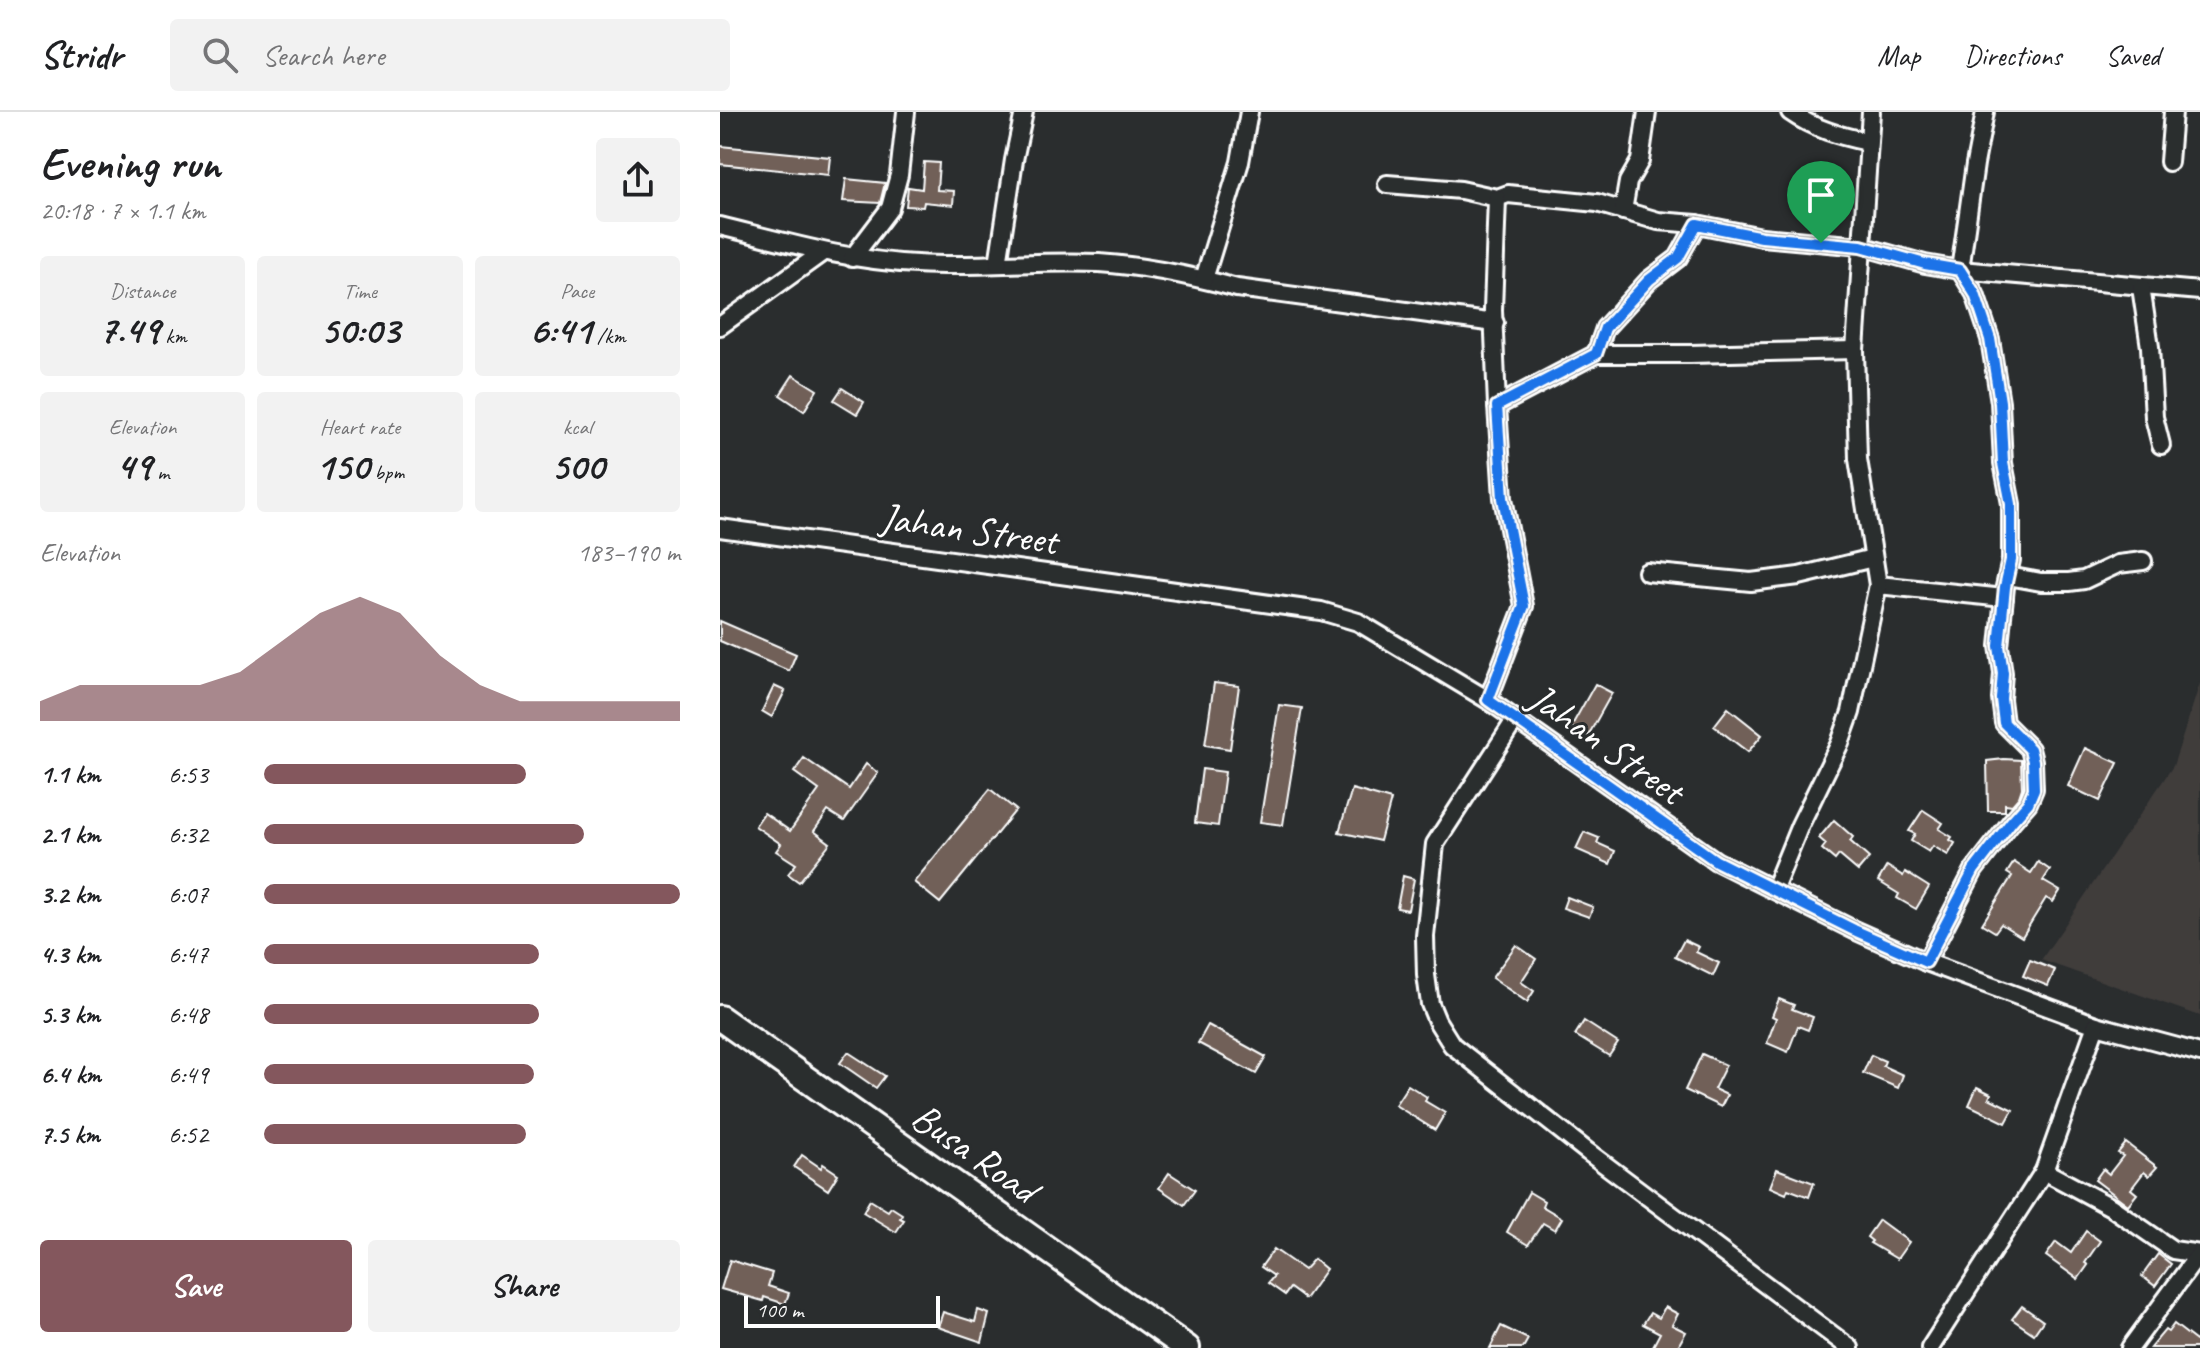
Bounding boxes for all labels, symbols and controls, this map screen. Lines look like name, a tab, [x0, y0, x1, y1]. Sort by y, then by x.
search box	[170, 19, 730, 91]
text: Stridr	[40, 32, 122, 79]
icon: search	[198, 33, 242, 77]
text: Search here	[262, 36, 384, 74]
text: Map	[1877, 38, 1920, 73]
text: Directions	[1964, 38, 2062, 73]
text: Saved	[2106, 38, 2160, 73]
text: Evening run	[40, 136, 220, 191]
button: share	[596, 138, 680, 222]
pin	[1787, 161, 1855, 243]
icon: arrive	[1799, 173, 1843, 217]
text: 20:18 · 7 × 1.1 km	[40, 194, 206, 227]
text: Distance	[110, 277, 175, 305]
text: Time	[343, 277, 377, 305]
text: Pace	[560, 277, 594, 305]
text: 7.49	[99, 305, 160, 355]
text: 50:03	[320, 305, 400, 355]
text: 6:41	[529, 305, 592, 355]
text: km	[160, 322, 187, 350]
text: /km	[592, 322, 626, 350]
text: Elevation	[109, 413, 177, 441]
text: Heart rate	[320, 413, 400, 441]
text: kcal	[563, 413, 592, 441]
text: 49	[116, 441, 152, 491]
text: 150	[316, 441, 369, 491]
text: 500	[551, 441, 604, 491]
text: m	[152, 458, 169, 486]
text: bpm	[369, 458, 404, 486]
street label: Jahan Street	[875, 492, 1064, 567]
text: Elevation	[40, 536, 120, 569]
text: 183–190 m	[577, 536, 680, 569]
street label: Jahan Street	[1518, 671, 1697, 817]
text: 1.1 km	[40, 758, 100, 791]
text: 6:53	[168, 758, 208, 791]
text: 2.1 km	[40, 818, 100, 851]
text: 6:32	[168, 818, 208, 851]
text: 3.2 km	[40, 878, 100, 911]
text: 6:07	[168, 878, 208, 911]
text: 4.3 km	[40, 938, 100, 971]
text: 6:47	[168, 938, 208, 971]
text: 5.3 km	[40, 998, 100, 1031]
text: 6:48	[168, 998, 208, 1031]
text: 6.4 km	[40, 1058, 101, 1091]
text: 6:49	[168, 1058, 208, 1091]
street label: Busa Road	[902, 1092, 1052, 1218]
text: 7.5 km	[40, 1118, 100, 1151]
text: 6:52	[168, 1118, 208, 1151]
button: Save	[40, 1240, 352, 1332]
button: Share	[368, 1240, 680, 1332]
scale bar	[744, 1292, 940, 1328]
text: 100 m	[756, 1296, 803, 1324]

